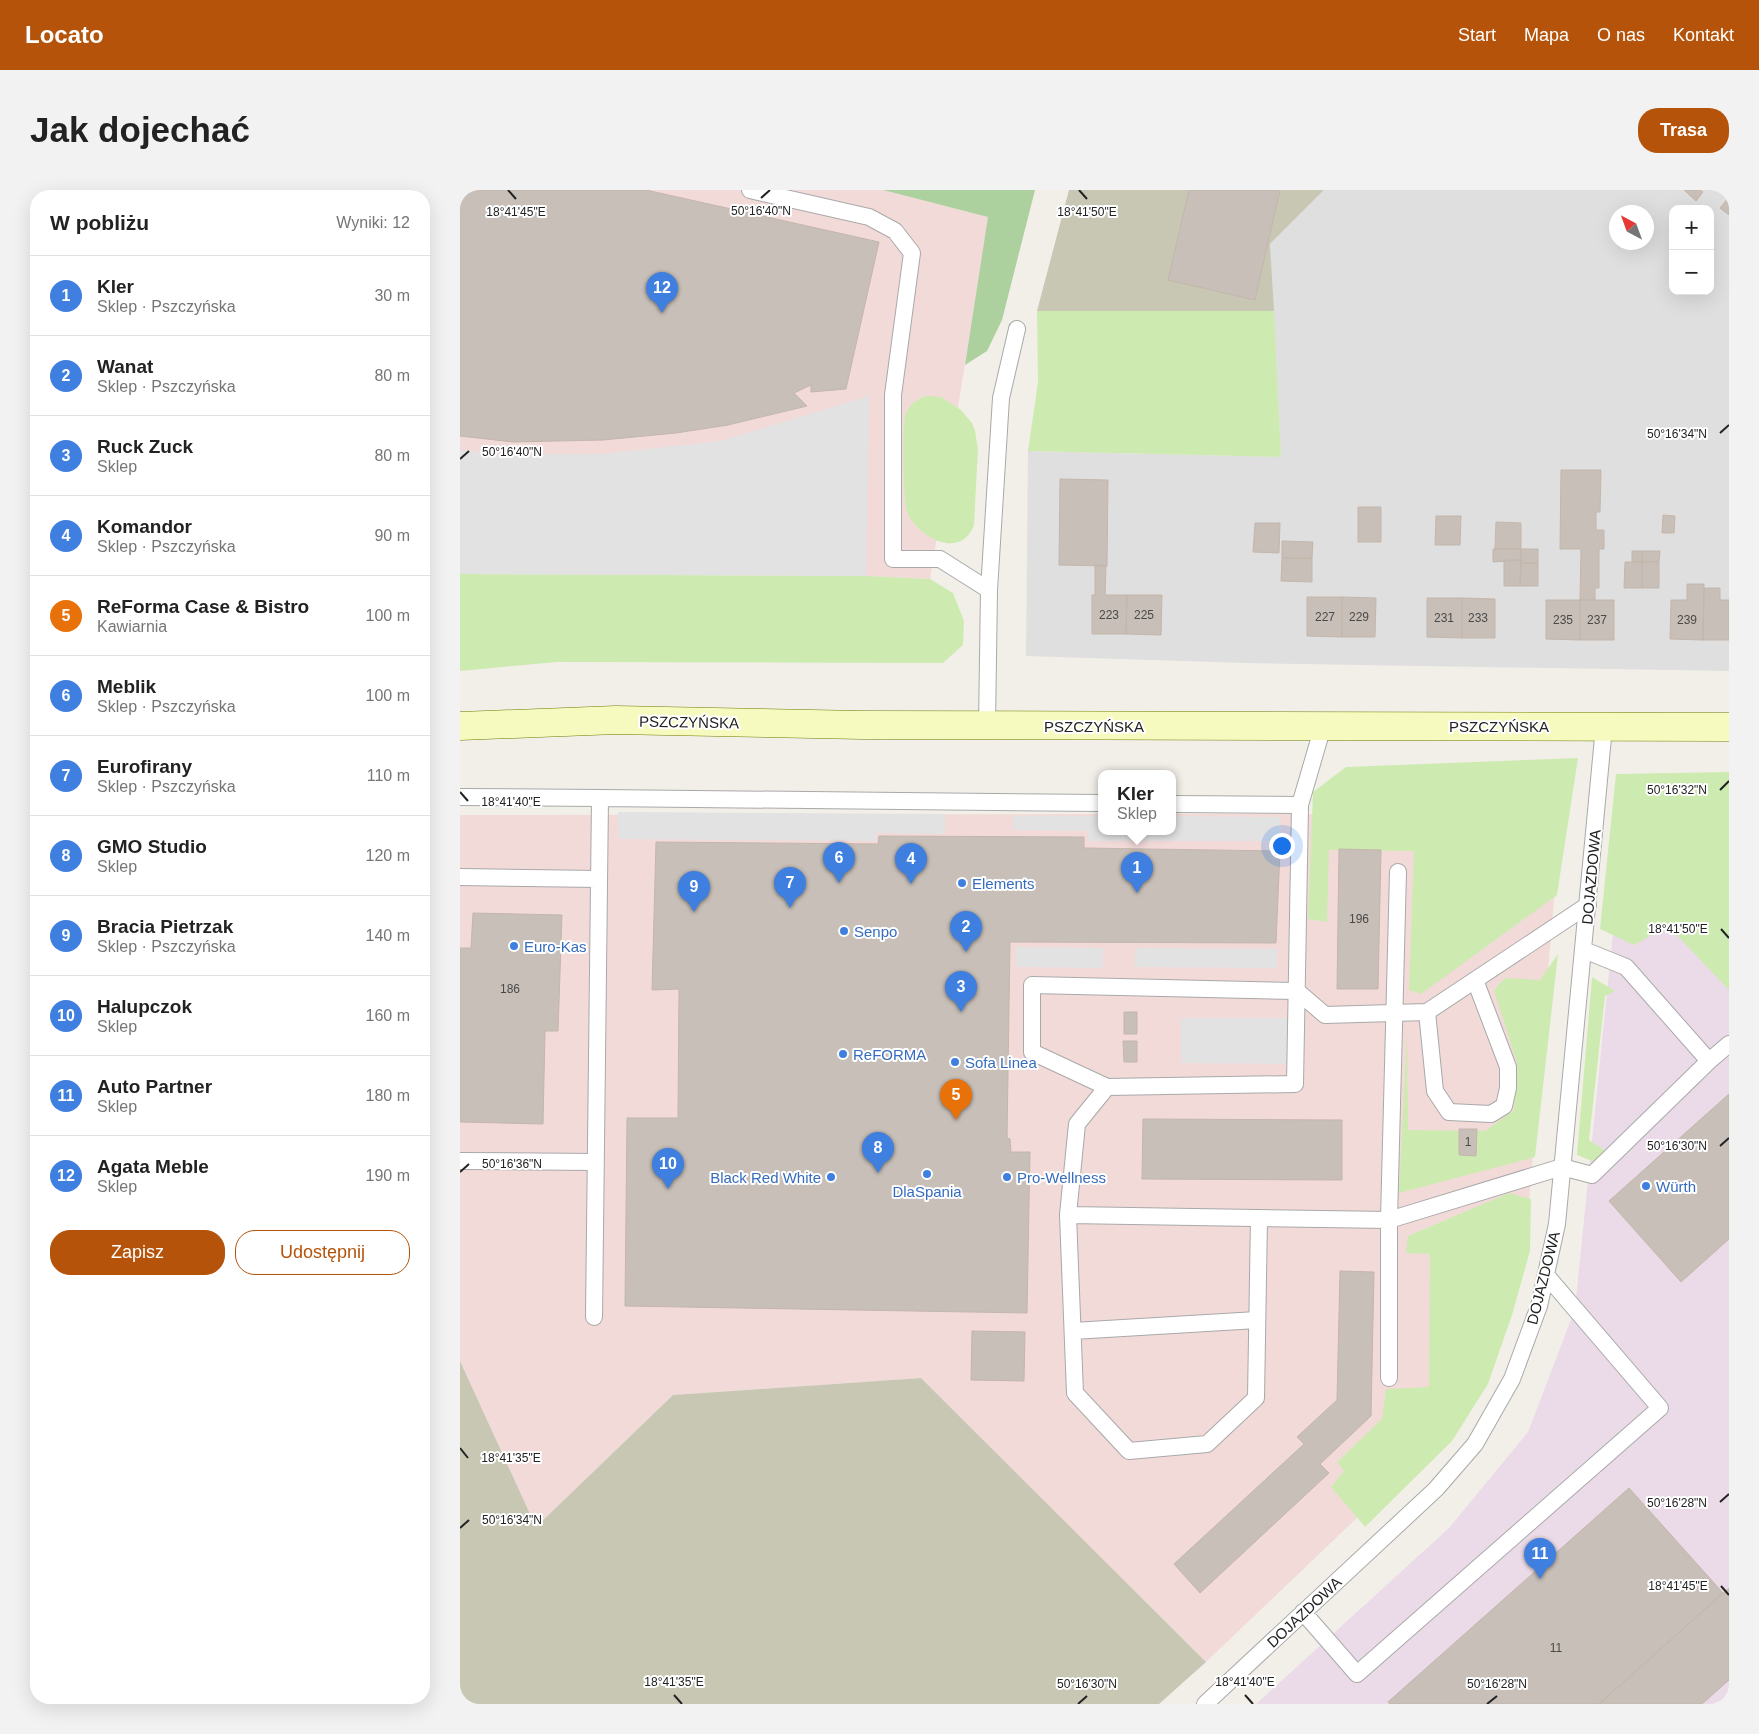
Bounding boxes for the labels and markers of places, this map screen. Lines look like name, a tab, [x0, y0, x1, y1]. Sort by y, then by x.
pin: 12	[646, 272, 678, 313]
pin: 6	[823, 842, 855, 883]
pin: 4	[895, 843, 927, 884]
pin: 1	[1121, 852, 1153, 893]
pin: 7	[774, 867, 806, 908]
pin: 9	[678, 871, 710, 912]
place label: Elements	[972, 875, 1035, 892]
marker: Elements	[956, 877, 968, 889]
pin: 2	[950, 911, 982, 952]
place label: Senpo	[854, 923, 897, 940]
marker: Senpo	[838, 925, 850, 937]
place label: Euro-Kas	[524, 938, 587, 955]
marker: Euro-Kas	[508, 940, 520, 952]
pin: 3	[945, 971, 977, 1012]
place label: ReFORMA	[853, 1046, 926, 1063]
marker: ReFORMA	[837, 1048, 849, 1060]
place label: Sofa Linea	[965, 1054, 1037, 1071]
marker: Sofa Linea	[949, 1056, 961, 1068]
pin: 5	[940, 1079, 972, 1120]
pin: 8	[862, 1132, 894, 1173]
pin: 10	[652, 1148, 684, 1189]
marker: DlaSpania	[921, 1168, 933, 1180]
place label: Black Red White	[710, 1169, 821, 1186]
place label: Pro-Wellness	[1017, 1169, 1106, 1186]
marker: Black Red White	[825, 1171, 837, 1183]
marker: Pro-Wellness	[1001, 1171, 1013, 1183]
place label: Würth	[1656, 1178, 1696, 1195]
marker: Würth	[1640, 1180, 1652, 1192]
place label: DlaSpania	[892, 1183, 962, 1200]
pin: 11	[1524, 1538, 1556, 1579]

